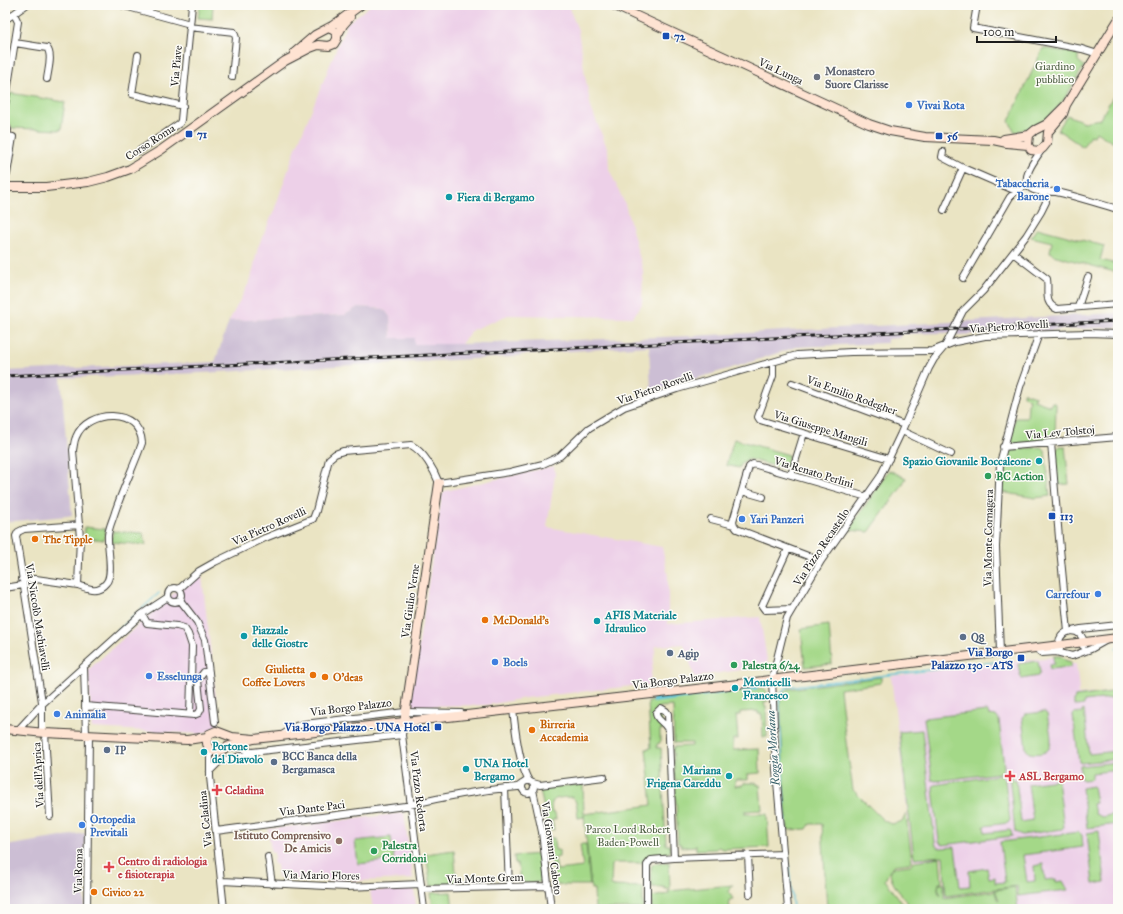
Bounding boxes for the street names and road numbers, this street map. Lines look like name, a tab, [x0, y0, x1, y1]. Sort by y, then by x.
street label: Via Piave	[168, 45, 185, 88]
street label: Via Lunga	[756, 55, 805, 88]
street label: Corso Roma	[123, 121, 178, 163]
street label: Via Pietro Rovelli	[968, 317, 1049, 336]
street label: Via Pietro Rovelli	[615, 369, 695, 408]
street label: Via Emilio Rodegher	[804, 373, 900, 418]
street label: Via Giuseppe Mangili	[772, 408, 869, 449]
street label: Via Lev Tolstoj	[1024, 423, 1095, 442]
street label: Via Renato Perlini	[772, 454, 855, 491]
street label: Via Monte Cornagera	[981, 489, 996, 588]
street label: Via Pietro Rovelli	[229, 504, 308, 549]
street label: Via Pizzo Recastello	[790, 506, 852, 589]
street label: Via Niccolò Machiavelli	[22, 561, 52, 672]
street label: Via Giulio Verne	[399, 563, 422, 640]
street label: Via Borgo Palazzo	[631, 669, 715, 692]
street label: Via Borgo Palazzo	[309, 696, 393, 719]
street label: Via dell'Aprica	[30, 742, 47, 809]
street label: Via Pizzo Redorta	[407, 749, 430, 832]
street label: Via Celadina	[196, 790, 215, 849]
street label: Via Dante Paci	[277, 798, 346, 819]
street label: Via Giovanni Caboto	[538, 800, 565, 896]
street label: Via Roma	[72, 848, 85, 895]
street label: Via Mario Flores	[281, 868, 360, 883]
street label: Via Monte Grem	[445, 871, 525, 886]

